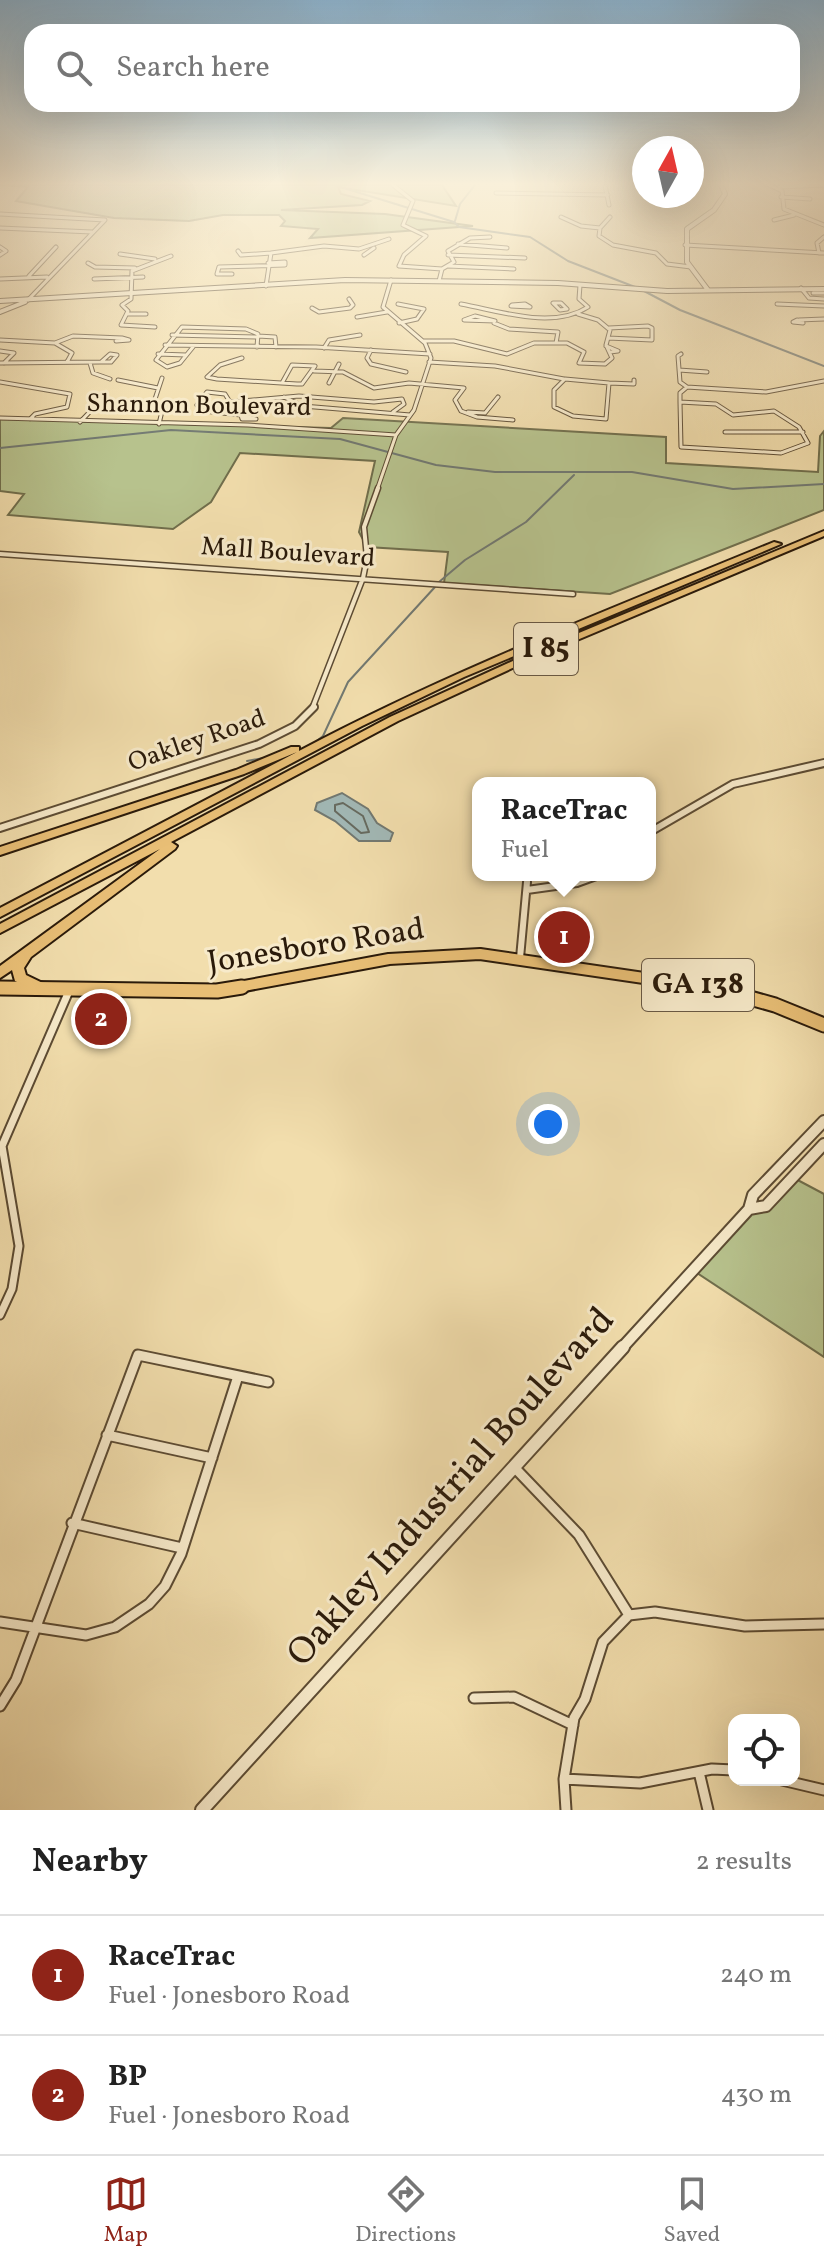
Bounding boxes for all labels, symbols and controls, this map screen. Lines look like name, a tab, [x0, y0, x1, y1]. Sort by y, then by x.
search box	[24, 24, 800, 112]
icon: search	[52, 46, 96, 90]
text: Search here	[116, 47, 270, 89]
north arrow	[632, 136, 704, 208]
street label: Shannon Boulevard	[86, 386, 312, 426]
street label: Mall Boulevard	[200, 529, 376, 577]
road number: I 85	[514, 623, 578, 675]
street label: Oakley Road	[123, 701, 271, 781]
popup	[472, 777, 656, 881]
text: RaceTrac	[500, 790, 628, 832]
text: Fuel	[500, 832, 549, 868]
pin: 1	[538, 907, 590, 967]
street label: Jonesboro Road	[204, 908, 428, 986]
road number: GA 138	[642, 959, 754, 1011]
pin: 2	[75, 989, 127, 1049]
your location	[528, 1104, 568, 1144]
street label: Oakley Industrial Boulevard	[276, 1296, 628, 1680]
map controls	[728, 1714, 800, 1786]
button: locate	[728, 1714, 800, 1786]
text: Nearby	[32, 1839, 148, 1886]
text: 2 results	[696, 1844, 792, 1880]
text: RaceTrac	[108, 1936, 235, 1978]
text: 1	[53, 1957, 63, 1993]
text: 240 m	[720, 1957, 792, 1993]
text: Fuel · Jonesboro Road	[108, 1978, 350, 2014]
text: BP	[108, 2056, 147, 2098]
text: 2	[51, 2077, 65, 2113]
text: 430 m	[721, 2077, 792, 2113]
text: Fuel · Jonesboro Road	[108, 2098, 350, 2134]
tab: Map	[104, 2172, 148, 2251]
tab: Directions	[355, 2172, 456, 2251]
tab: Saved	[664, 2172, 720, 2251]

